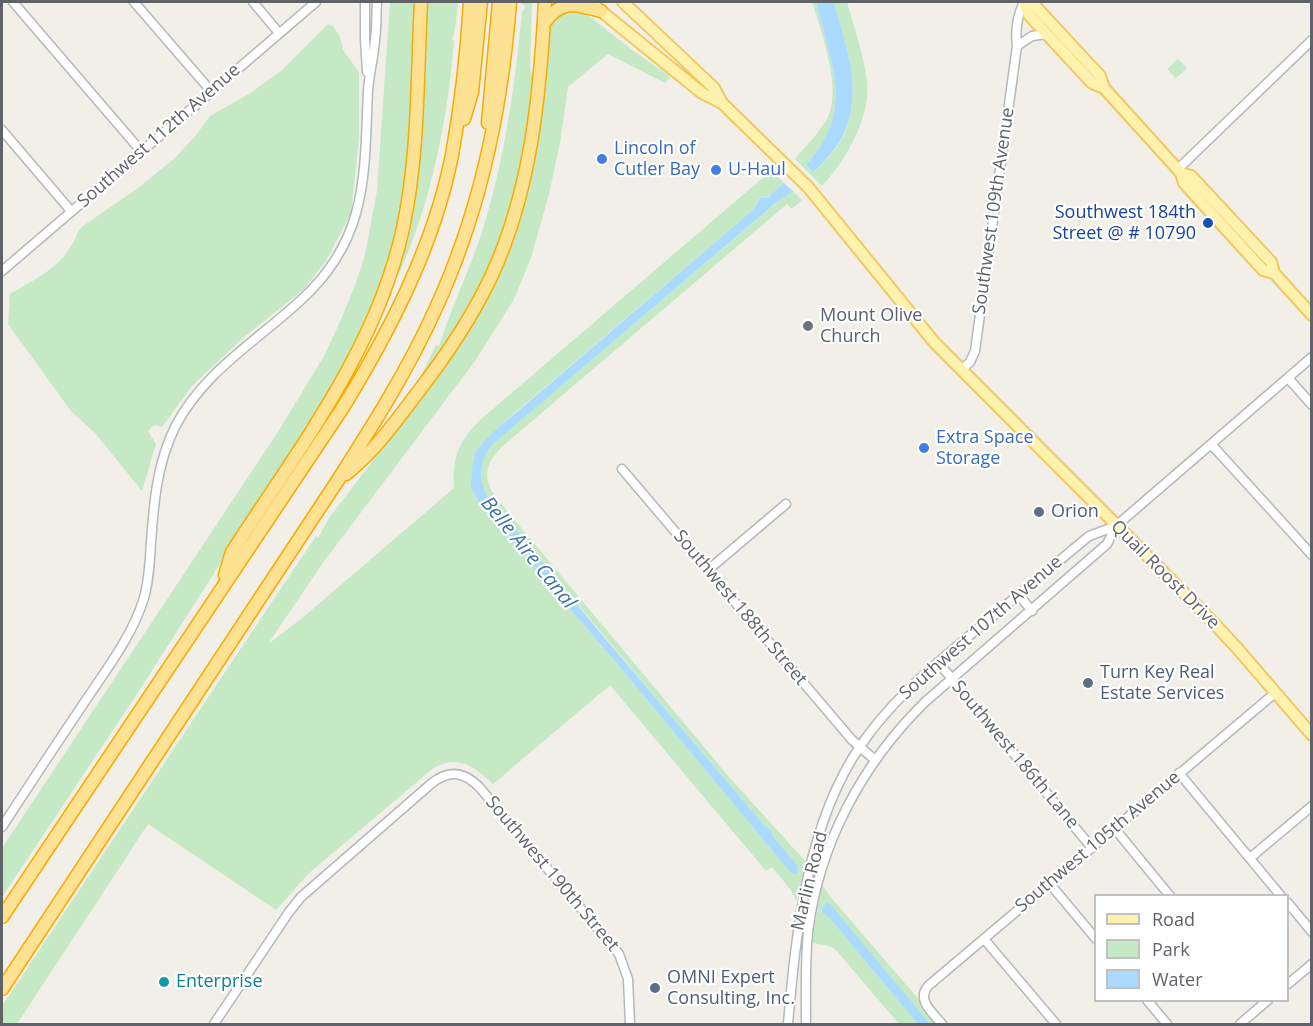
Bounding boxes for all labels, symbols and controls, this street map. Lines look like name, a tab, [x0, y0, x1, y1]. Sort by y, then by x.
street label: Southwest 112th Avenue	[73, 59, 245, 213]
street label: Southwest 109th Avenue	[969, 106, 1019, 316]
place label: Lincoln of Cutler Bay	[614, 138, 700, 180]
marker: Lincoln of Cutler Bay	[595, 152, 609, 166]
place label: U-Haul	[728, 159, 786, 181]
marker: U-Haul	[709, 163, 723, 177]
place label: Southwest 184th Street @ # 10790	[1052, 202, 1196, 244]
marker: Southwest 184th Street @ # 10790	[1201, 216, 1215, 230]
place label: Mount Olive Church	[820, 305, 922, 348]
marker: Mount Olive Church	[801, 319, 815, 333]
place label: Extra Space Storage	[936, 427, 1033, 470]
marker: Extra Space Storage	[917, 441, 931, 455]
water label: Belle Aire Canal	[475, 492, 581, 614]
place label: Orion	[1051, 501, 1099, 523]
marker: Orion	[1032, 505, 1046, 519]
street label: Quail Roost Drive	[1106, 516, 1224, 634]
street label: Southwest 188th Street	[669, 526, 811, 690]
street label: Southwest 107th Avenue	[895, 551, 1067, 705]
place label: Turn Key Real Estate Services	[1100, 662, 1224, 704]
marker: Turn Key Real Estate Services	[1081, 676, 1095, 690]
street label: Southwest 186th Lane	[947, 677, 1083, 833]
street label: Southwest 105th Avenue	[1011, 767, 1185, 917]
street label: Southwest 190th Street	[481, 792, 623, 956]
street label: Marlin Road	[787, 829, 833, 933]
legend	[1094, 894, 1289, 1002]
text: Road	[1152, 907, 1195, 931]
text: Park	[1152, 937, 1190, 961]
place label: OMNI Expert Consulting, Inc.	[667, 967, 795, 1010]
text: Water	[1152, 967, 1203, 991]
place label: Enterprise	[176, 971, 263, 993]
marker: Enterprise	[157, 975, 171, 989]
marker: OMNI Expert Consulting, Inc.	[648, 981, 662, 995]

